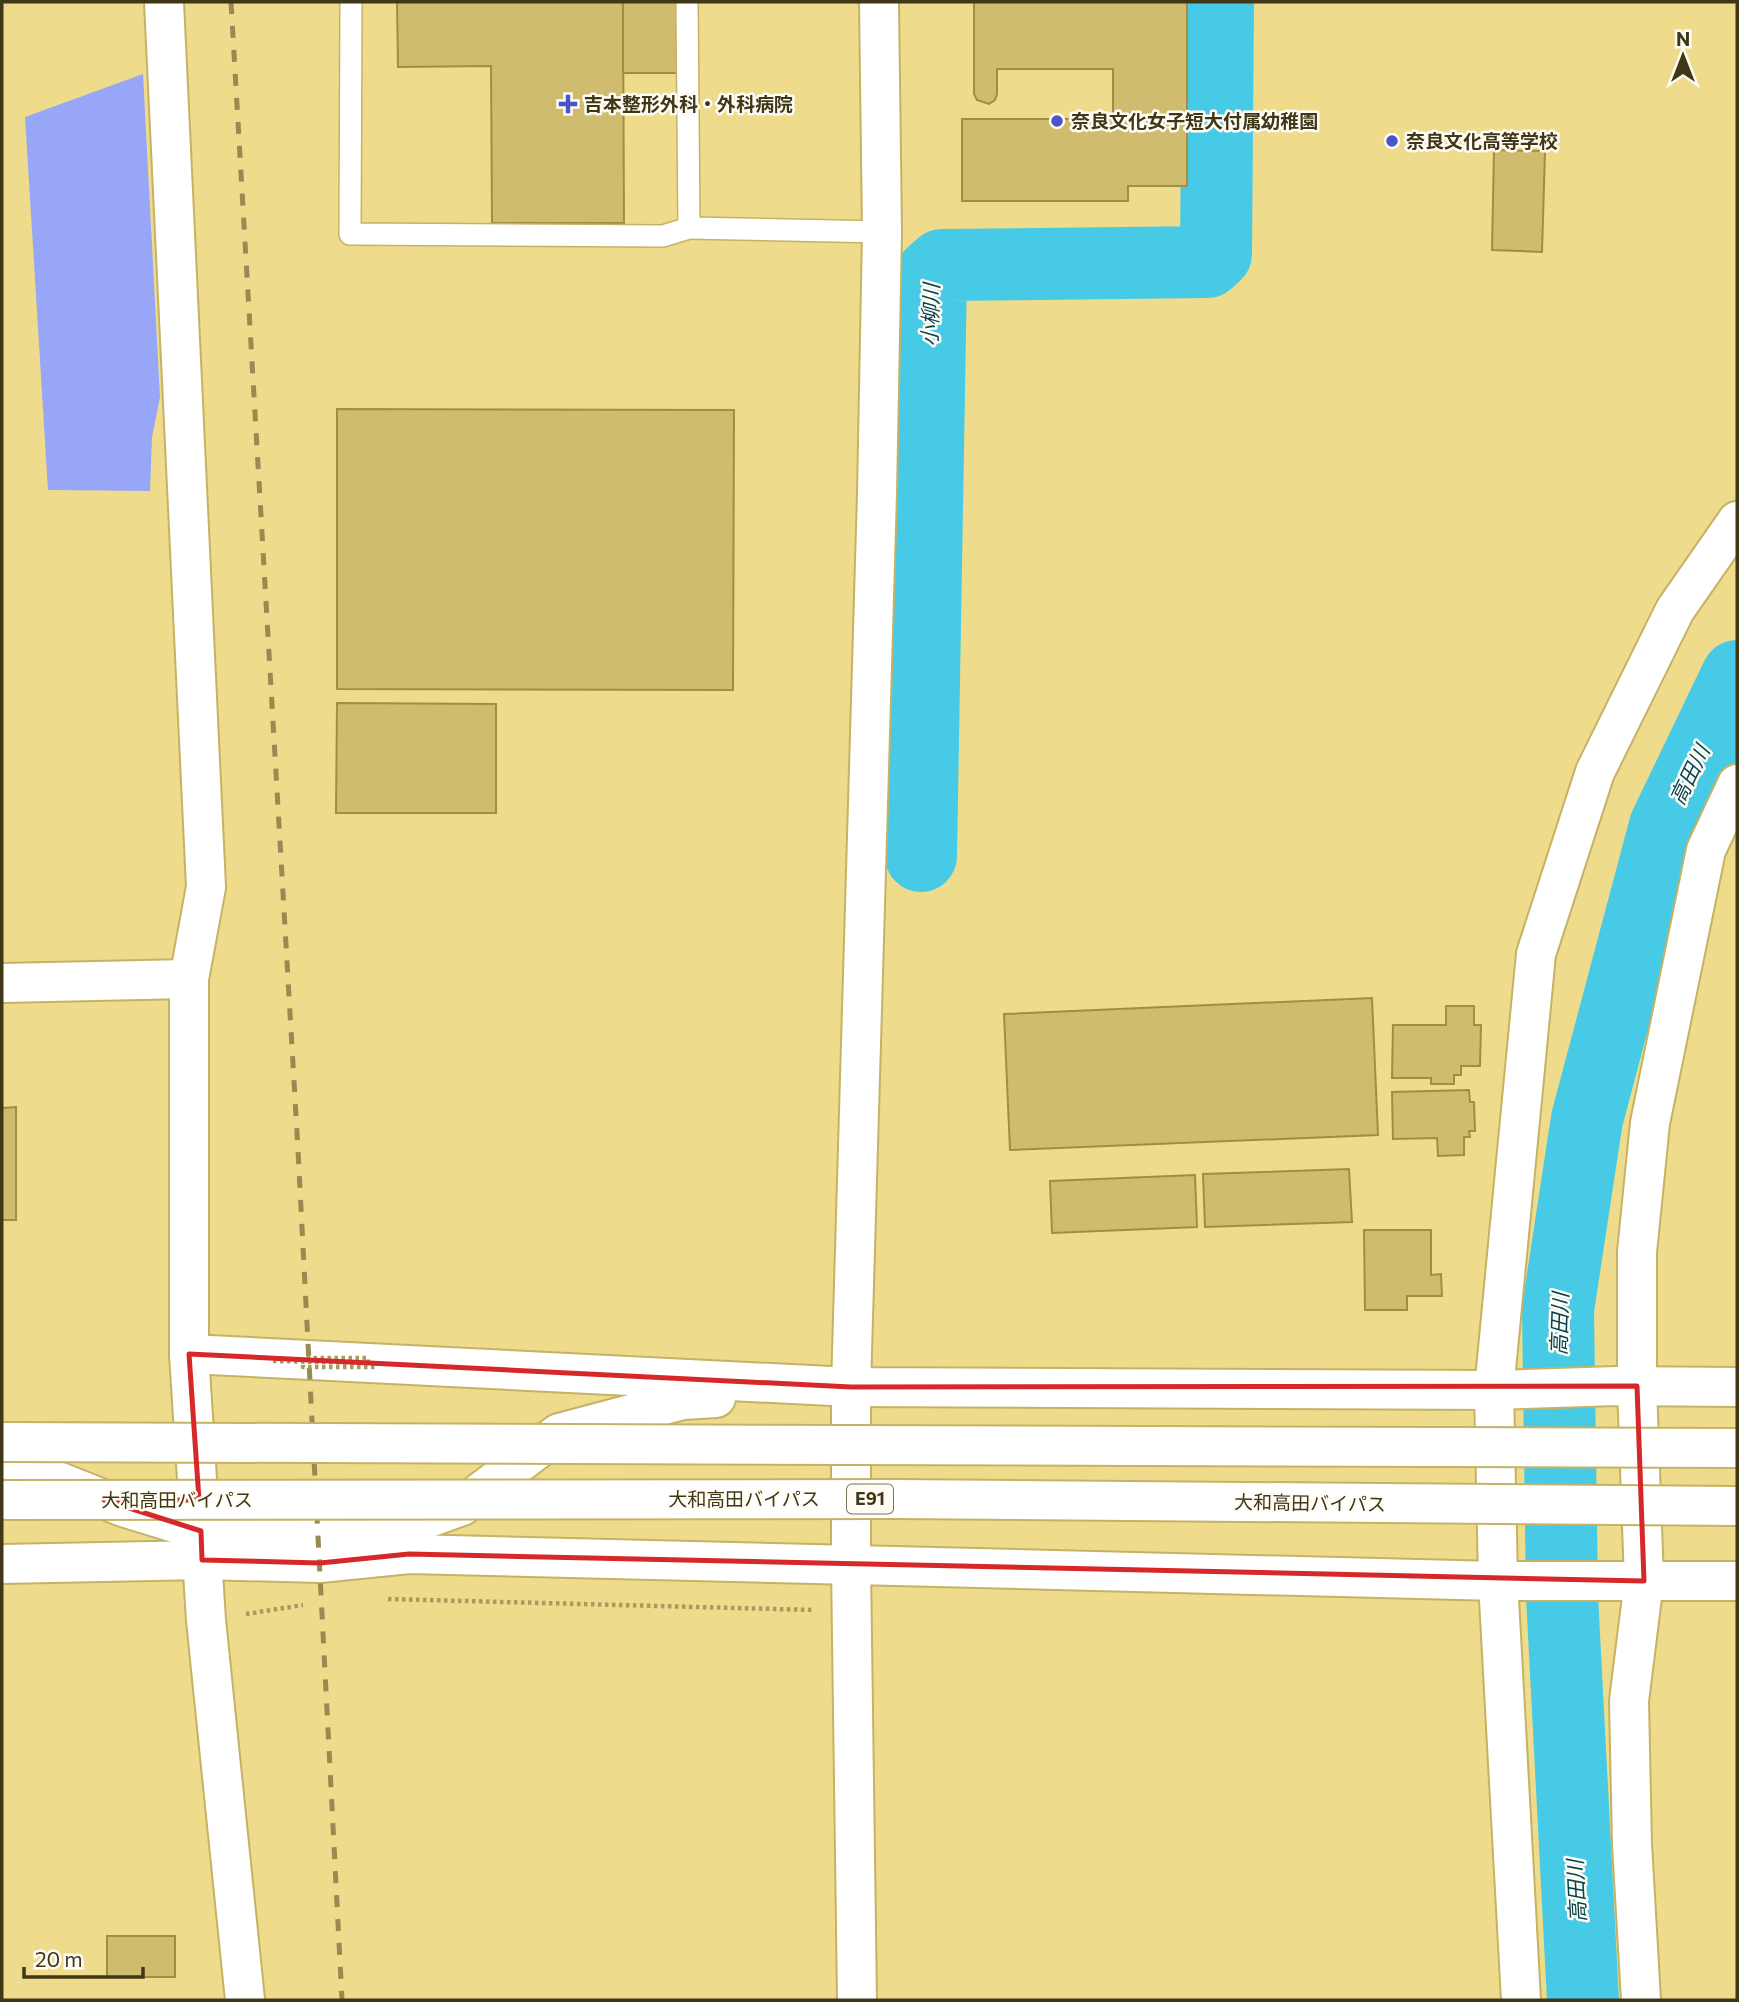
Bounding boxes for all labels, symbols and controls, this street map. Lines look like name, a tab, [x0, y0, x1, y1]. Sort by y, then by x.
north arrow	[1648, 21, 1718, 91]
text: N	[1676, 27, 1690, 50]
place label: 吉本整形外科・外科病院	[584, 92, 793, 115]
marker: 吉本整形外科・外科病院	[558, 94, 578, 114]
place label: 奈良文化女子短大付属幼稚園	[1071, 109, 1318, 132]
marker: 奈良文化女子短大付属幼稚園	[1049, 113, 1065, 129]
place label: 奈良文化高等学校	[1406, 129, 1558, 152]
marker: 奈良文化高等学校	[1384, 133, 1400, 149]
water label: 小柳川	[916, 281, 943, 347]
water label: 高田川	[1664, 739, 1715, 808]
water label: 高田川	[1545, 1290, 1572, 1356]
road number: E91	[847, 1484, 893, 1514]
street label: 大和高田バイパス	[668, 1487, 820, 1510]
street label: 大和高田バイパス	[101, 1488, 253, 1511]
street label: 大和高田バイパス	[1234, 1490, 1386, 1515]
water label: 高田川	[1561, 1857, 1590, 1923]
scale bar	[24, 1936, 144, 1980]
text: 20 m	[35, 1946, 83, 1971]

